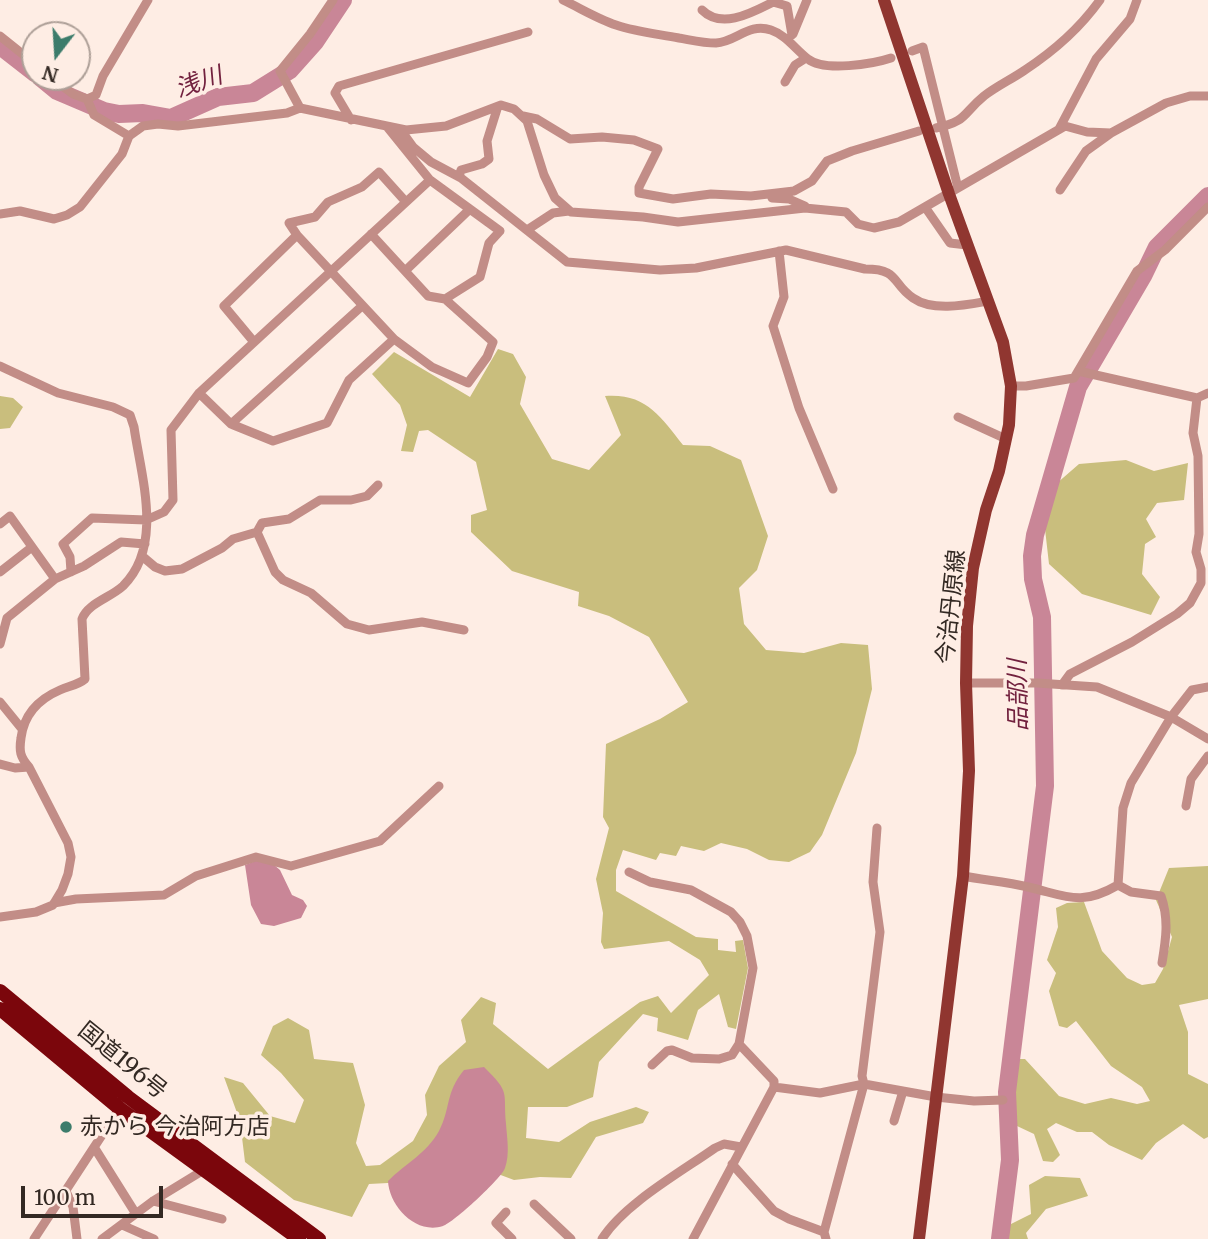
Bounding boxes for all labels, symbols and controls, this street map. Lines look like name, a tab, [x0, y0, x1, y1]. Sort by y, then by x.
north arrow	[21, 21, 91, 91]
text: N	[40, 61, 61, 88]
water label: 浅川	[172, 62, 226, 104]
street label: 今治丹原線	[932, 548, 972, 666]
water label: 品部川	[1004, 659, 1034, 731]
street label: 国道196号	[72, 1017, 172, 1105]
place label: 赤から 今治阿方店	[80, 1113, 269, 1141]
marker: 赤から 今治阿方店	[58, 1119, 74, 1135]
scale bar	[24, 1172, 166, 1216]
text: 100 m	[34, 1184, 96, 1211]

